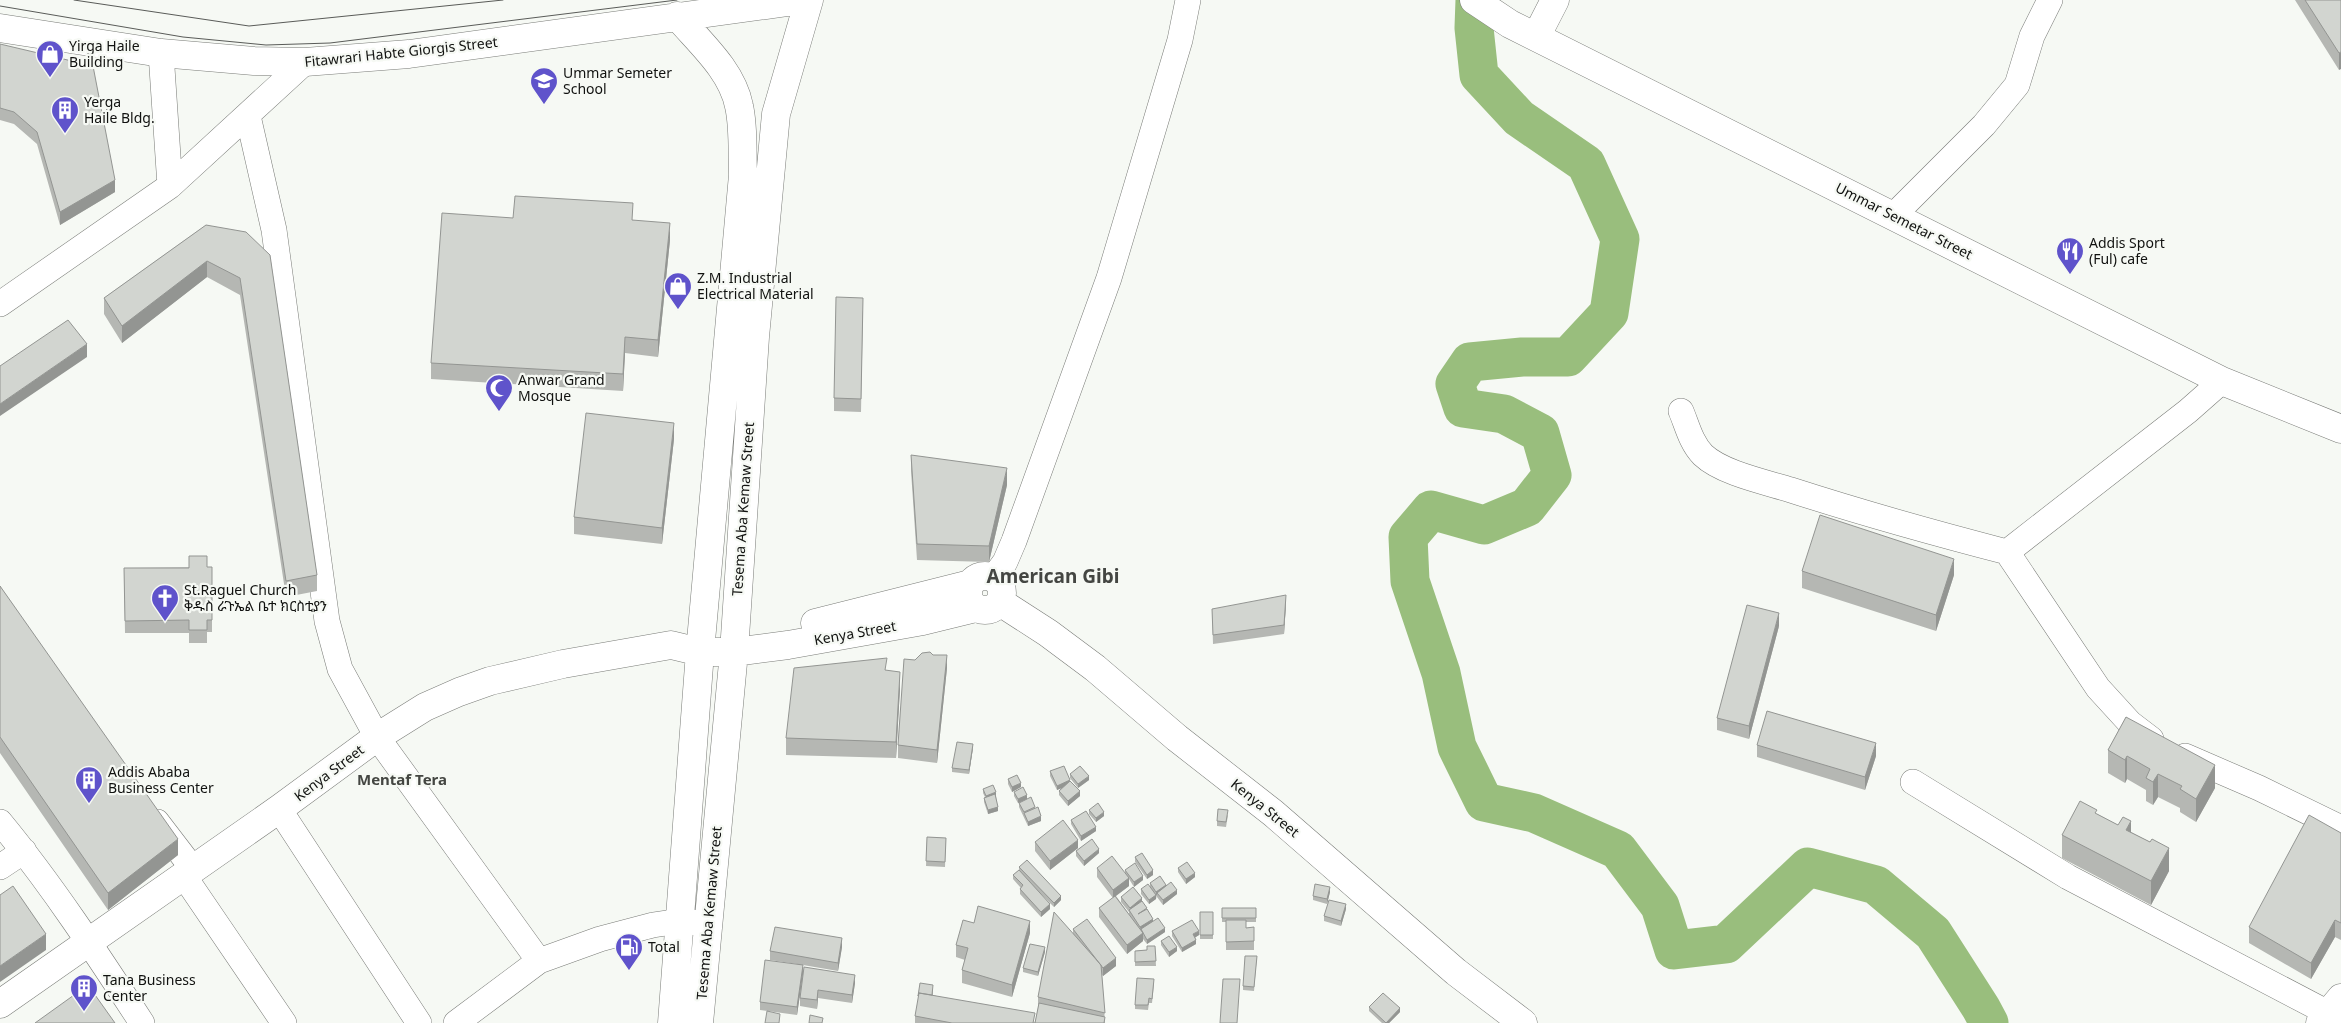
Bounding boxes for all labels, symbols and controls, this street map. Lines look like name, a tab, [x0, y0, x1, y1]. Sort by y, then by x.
street label: Fitawrari Habte Giorgis Street	[303, 32, 499, 71]
place label: Yirga Haile Building	[69, 36, 140, 71]
shop icon: Yirga Haile Building	[35, 39, 65, 78]
place label: Ummar Semeter School	[563, 63, 672, 98]
school or university icon: Ummar Semeter School	[529, 66, 559, 105]
place label: Yerga Haile Bldg.	[84, 92, 155, 127]
building icon: Yerga Haile Bldg.	[50, 95, 80, 134]
street label: Ummar Semetar Street	[1832, 178, 1976, 263]
place label: Addis Sport (Ful) cafe	[2089, 233, 2165, 268]
restaurant icon: Addis Sport (Ful) cafe	[2055, 236, 2085, 275]
place label: Z.M. Industrial Electrical Material	[697, 268, 814, 303]
shop icon: Z.M. Industrial Electrical Material	[663, 271, 693, 310]
place label: Anwar Grand Mosque	[518, 370, 605, 405]
mosque icon: Anwar Grand Mosque	[484, 373, 514, 412]
street label: Tesema Aba Kemaw Street	[727, 421, 758, 597]
district label: American Gibi	[987, 563, 1119, 589]
place label: St.Raguel Church ቅዱስ ራጉኤል ቤተ ክርስቲያን	[184, 580, 327, 615]
church icon: St.Raguel Church ቅዱስ ራጉኤል ቤተ ክርስቲያን	[150, 583, 180, 622]
street label: Kenya Street	[812, 616, 897, 649]
street label: Kenya Street	[290, 740, 368, 805]
place label: Addis Ababa Business Center	[108, 762, 214, 797]
building icon: Addis Ababa Business Center	[74, 765, 104, 804]
district label: Mentaf Tera	[357, 769, 447, 789]
street label: Kenya Street	[1227, 774, 1304, 841]
street label: Tesema Aba Kemaw Street	[691, 825, 726, 1001]
fuel station icon: Total	[614, 932, 644, 971]
place label: Total	[648, 937, 680, 956]
place label: Tana Business Center	[103, 970, 196, 1005]
building icon: Tana Business Center	[69, 973, 99, 1012]

